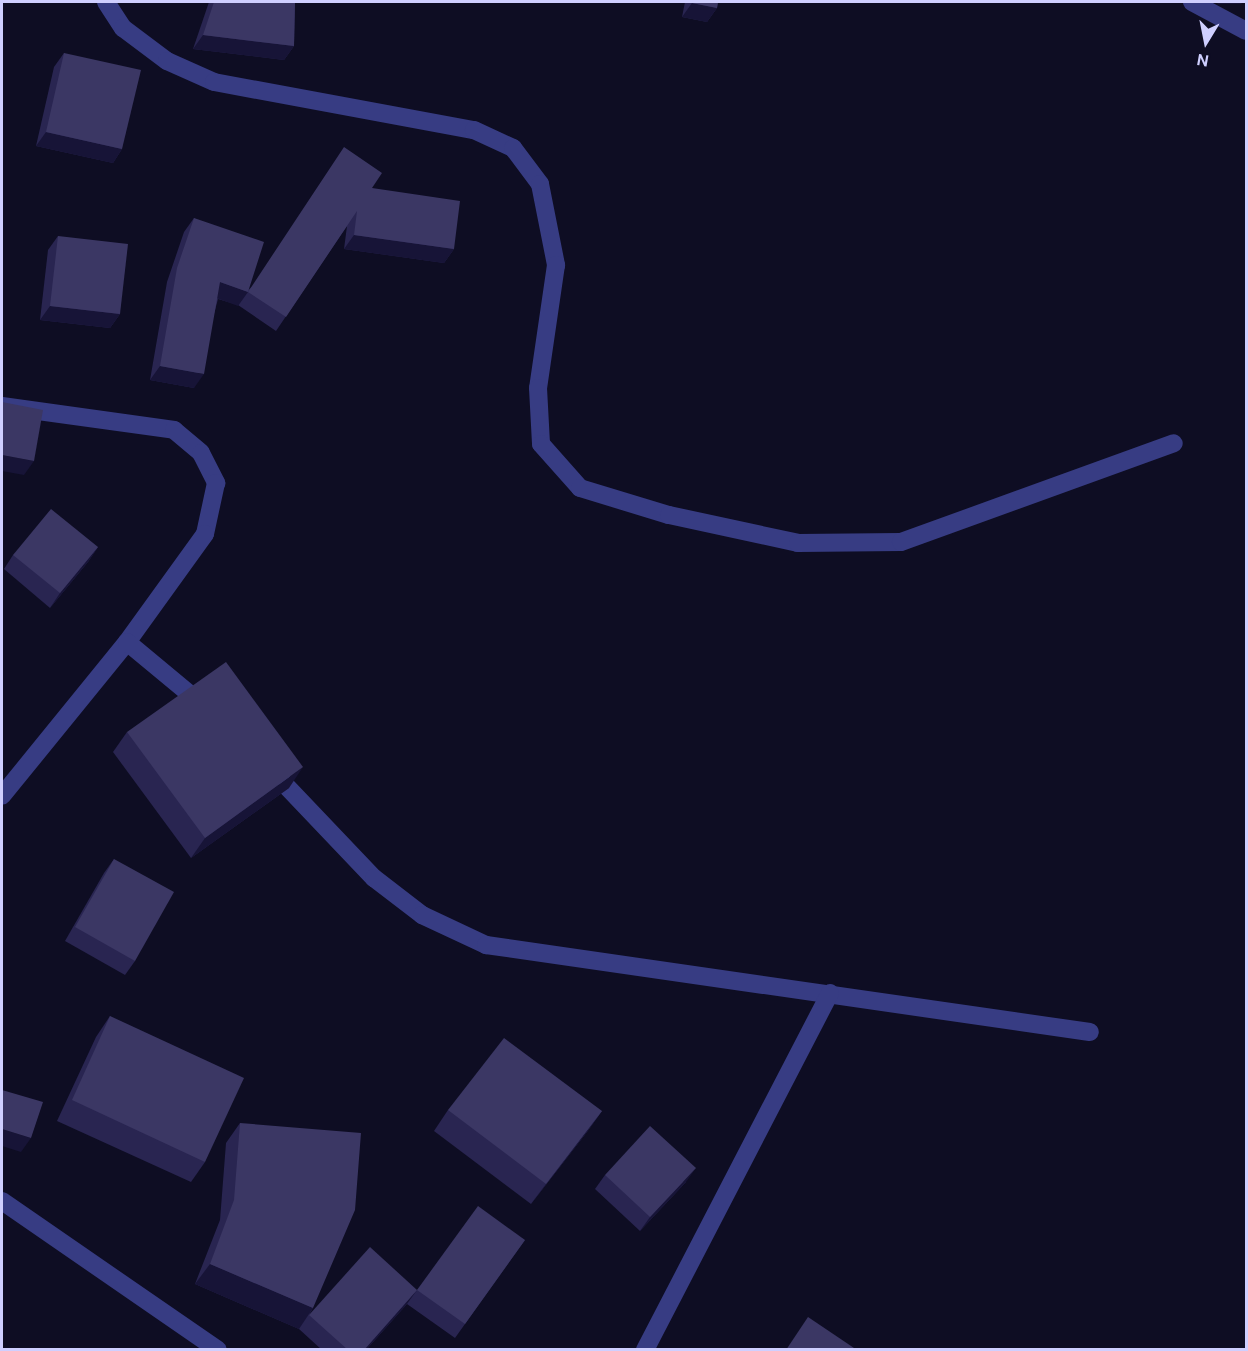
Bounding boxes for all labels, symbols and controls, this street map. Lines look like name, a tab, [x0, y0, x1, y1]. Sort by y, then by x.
north arrow	[1176, 12, 1236, 72]
text: N	[1195, 49, 1210, 72]

